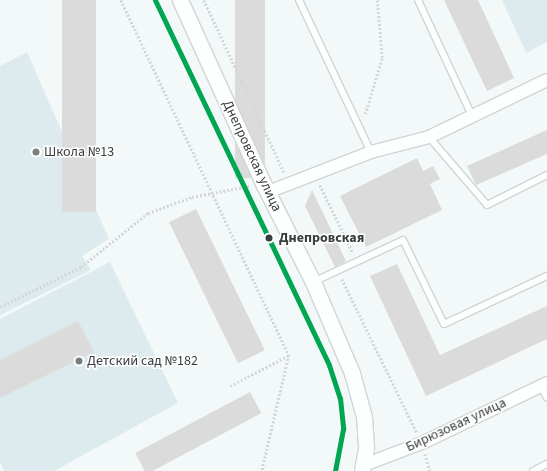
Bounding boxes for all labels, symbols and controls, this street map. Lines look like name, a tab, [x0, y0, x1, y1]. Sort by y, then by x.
street label: Днепровская улица	[219, 98, 285, 214]
place label: Школа №13	[44, 144, 114, 160]
marker: Школа №13	[31, 147, 41, 157]
place label: Днепровская	[279, 230, 364, 246]
marker: Днепровская	[262, 231, 276, 245]
place label: Детский сад №182	[87, 353, 198, 369]
marker: Детский сад №182	[74, 356, 84, 366]
street label: Бирюзовая улица	[403, 394, 509, 456]

